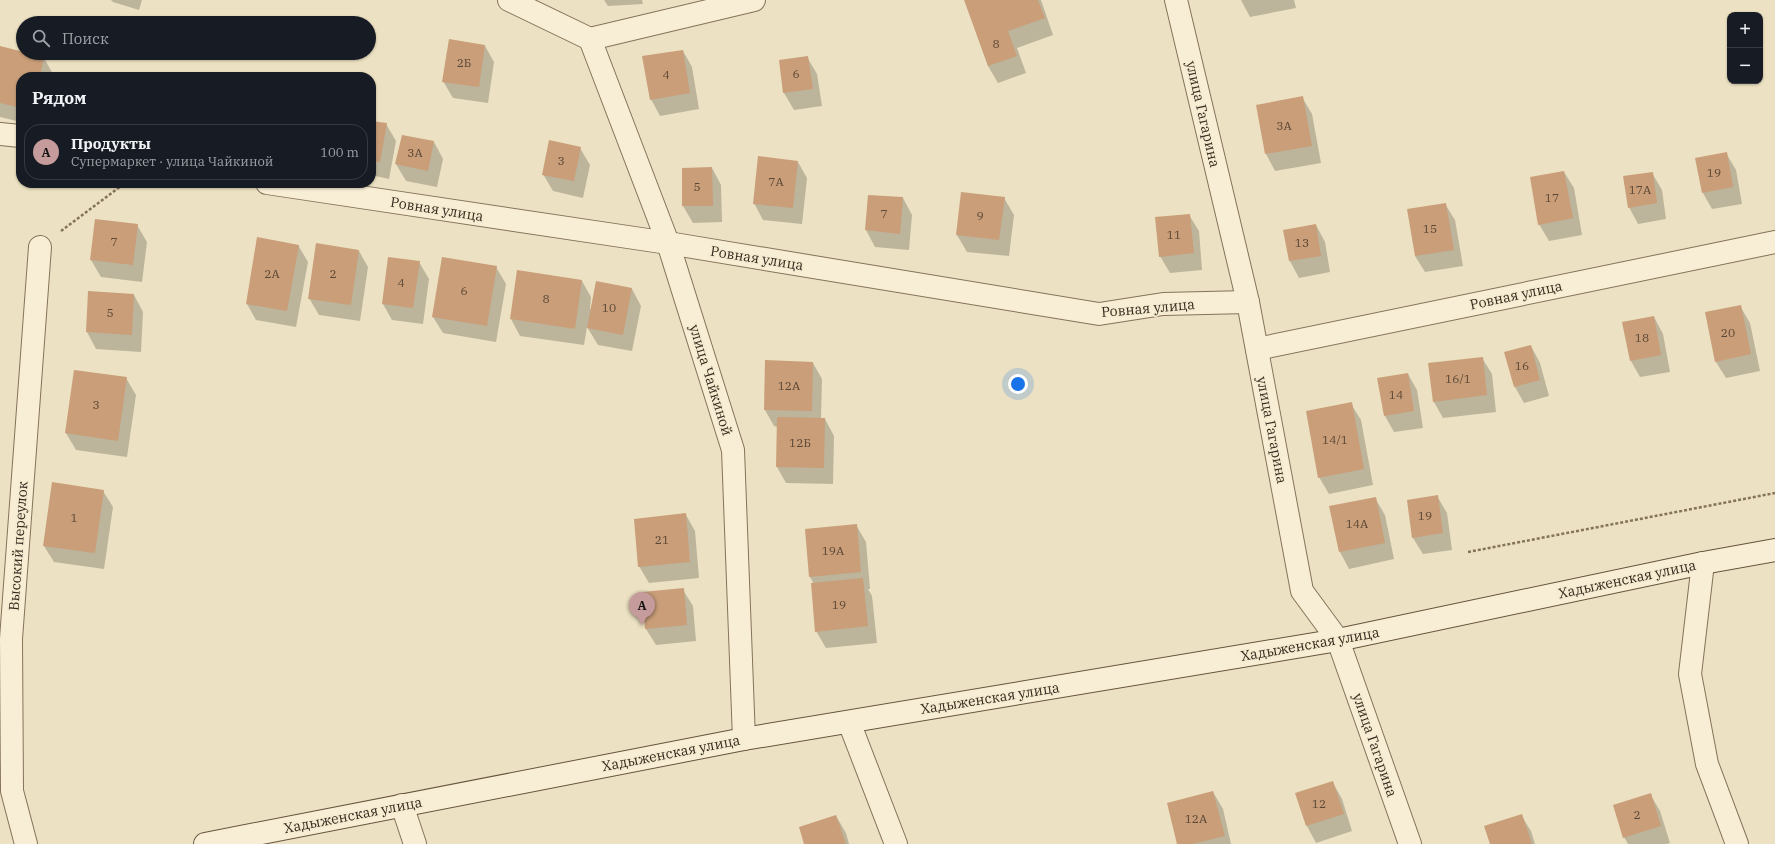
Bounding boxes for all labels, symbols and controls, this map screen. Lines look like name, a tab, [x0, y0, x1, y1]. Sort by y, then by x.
map controls	[1727, 12, 1763, 84]
button: +	[1727, 12, 1763, 48]
search box	[16, 16, 376, 60]
icon: search	[30, 27, 52, 49]
text: Поиск	[62, 29, 109, 48]
house number: 8	[992, 36, 1000, 51]
button: −	[1727, 48, 1763, 84]
house number: 2Б	[457, 55, 471, 70]
street label: улица Гагарина	[1182, 59, 1224, 169]
house number: 6	[792, 66, 800, 81]
house number: 4	[662, 67, 670, 82]
text: Рядом	[32, 87, 87, 109]
house number: 3А	[1276, 118, 1292, 133]
text: Продукты	[71, 134, 151, 153]
text: A	[41, 144, 51, 161]
text: 100 m	[320, 144, 359, 161]
house number: 3А	[407, 145, 423, 160]
text: Супермаркет · улица Чайкиной	[71, 153, 273, 170]
house number: 3	[557, 153, 565, 168]
house number: 19	[1707, 165, 1721, 180]
house number: 7А	[768, 174, 784, 189]
house number: 5	[693, 179, 701, 194]
house number: 17А	[1629, 182, 1652, 197]
house number: 17	[1545, 190, 1559, 205]
street label: Ровная улица	[389, 193, 485, 225]
house number: 7	[880, 206, 888, 221]
house number: 9	[976, 208, 984, 223]
house number: 15	[1423, 221, 1437, 236]
house number: 11	[1167, 227, 1181, 242]
house number: 7	[110, 234, 118, 249]
house number: 13	[1295, 235, 1309, 250]
street label: Ровная улица	[709, 242, 805, 274]
house number: 2А	[264, 266, 280, 281]
house number: 2	[329, 266, 337, 281]
house number: 4	[397, 275, 405, 290]
street label: Ровная улица	[1468, 276, 1564, 314]
house number: 6	[460, 283, 468, 298]
house number: 8	[542, 291, 550, 306]
street label: Ровная улица	[1100, 295, 1196, 321]
house number: 10	[602, 300, 616, 315]
house number: 5	[106, 305, 114, 320]
street label: улица Чайкиной	[686, 322, 736, 438]
house number: 20	[1721, 325, 1735, 340]
house number: 18	[1635, 330, 1649, 345]
house number: 16	[1515, 358, 1529, 373]
house number: 16/1	[1445, 371, 1471, 386]
your location	[1008, 374, 1028, 394]
street label: улица Гагарина	[1253, 375, 1291, 485]
house number: 12А	[778, 378, 801, 393]
house number: 14	[1389, 387, 1403, 402]
house number: 3	[92, 397, 100, 412]
house number: 14/1	[1322, 432, 1348, 447]
house number: 12Б	[789, 435, 811, 450]
street label: Высокий переулок	[4, 481, 32, 611]
house number: 19	[1418, 508, 1432, 523]
house number: 1	[70, 510, 78, 525]
house number: 14А	[1346, 516, 1369, 531]
house number: 21	[655, 532, 669, 547]
house number: 19А	[822, 543, 845, 558]
street label: Хадыженская улица	[1556, 556, 1698, 602]
pin: A	[629, 592, 655, 625]
house number: 19	[832, 597, 846, 612]
street label: Хадыженская улица	[1239, 623, 1381, 665]
street label: Хадыженская улица	[919, 678, 1061, 718]
street label: улица Гагарина	[1349, 691, 1401, 800]
street label: Хадыженская улица	[600, 731, 742, 775]
street label: Хадыженская улица	[282, 793, 424, 837]
house number: 12	[1312, 796, 1326, 811]
house number: 2	[1633, 807, 1641, 822]
house number: 12А	[1185, 811, 1208, 826]

